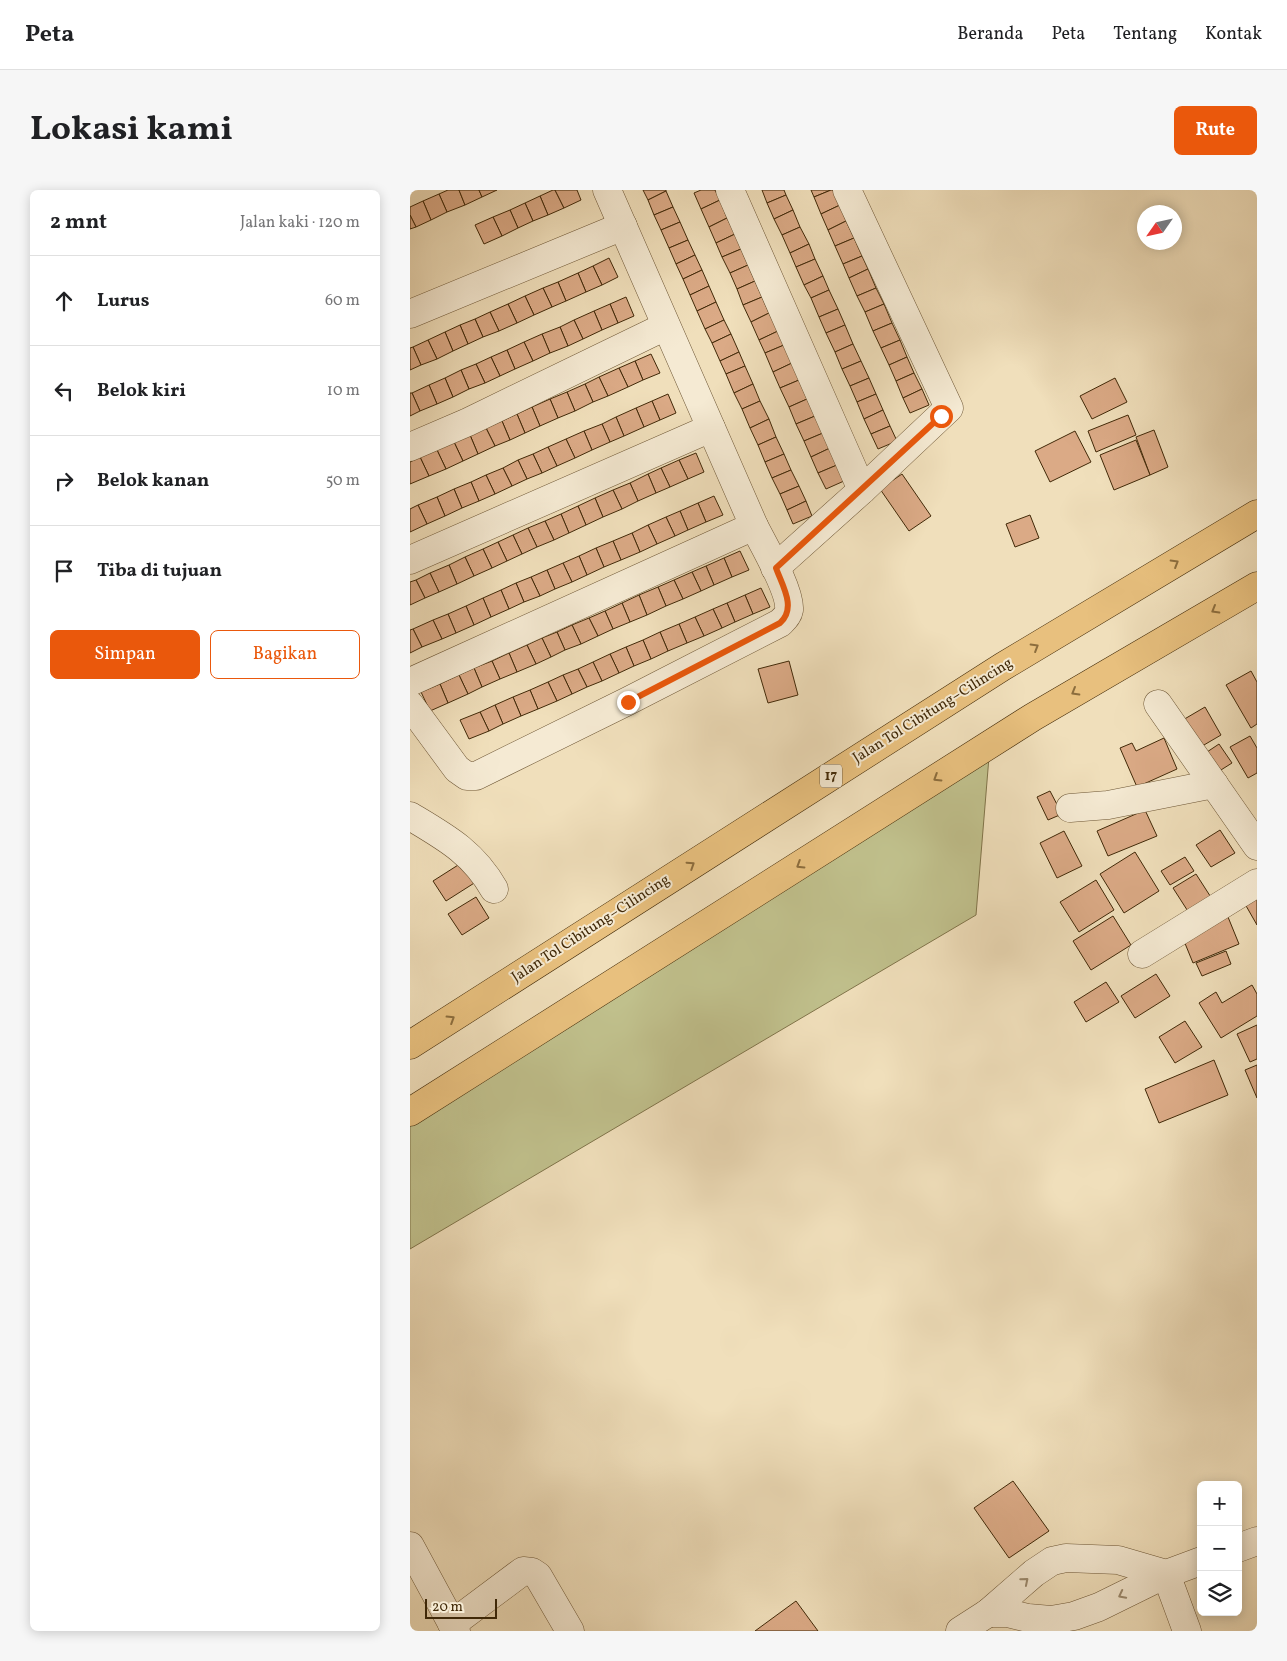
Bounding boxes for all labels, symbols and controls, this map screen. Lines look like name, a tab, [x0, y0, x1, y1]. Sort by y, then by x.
text: Peta	[25, 18, 74, 52]
text: Beranda	[957, 22, 1023, 47]
text: Peta	[1051, 22, 1085, 47]
text: Tentang	[1113, 22, 1177, 47]
text: Kontak	[1205, 22, 1262, 47]
text: Lokasi kami	[30, 106, 233, 154]
button: Rute	[1174, 106, 1257, 155]
north arrow	[1137, 205, 1182, 250]
text: 2 mnt	[50, 208, 107, 237]
text: Jalan kaki · 120 m	[240, 212, 360, 234]
icon: ahead	[50, 287, 78, 315]
text: Lurus	[97, 288, 149, 314]
text: 60 m	[325, 290, 360, 312]
icon: left	[50, 377, 78, 405]
text: Belok kiri	[97, 378, 186, 404]
text: 10 m	[327, 380, 360, 402]
route start	[930, 405, 953, 428]
icon: right	[50, 467, 78, 495]
text: Belok kanan	[97, 468, 209, 494]
text: 50 m	[326, 470, 360, 492]
icon: arrive	[50, 557, 78, 585]
text: Tiba di tujuan	[97, 558, 222, 584]
one-way arrow	[1169, 560, 1178, 570]
one-way arrow	[1211, 604, 1220, 614]
button: Simpan	[50, 630, 200, 679]
button: Bagikan	[210, 630, 360, 679]
one-way arrow	[1030, 643, 1039, 653]
street label: Jalan Tol Cibitung–Cilincing	[849, 653, 1017, 769]
one-way arrow	[1071, 686, 1080, 696]
route end	[617, 691, 640, 714]
road number: 17	[820, 764, 842, 788]
one-way arrow	[933, 772, 942, 781]
one-way arrow	[796, 859, 805, 869]
one-way arrow	[686, 862, 695, 871]
street label: Jalan Tol Cibitung–Cilincing	[508, 870, 675, 988]
one-way arrow	[446, 1015, 455, 1025]
map controls	[1197, 1481, 1242, 1616]
button: +	[1197, 1481, 1242, 1526]
button: −	[1197, 1526, 1242, 1571]
button: layers	[1197, 1571, 1242, 1616]
one-way arrow	[1019, 1578, 1028, 1586]
one-way arrow	[1119, 1589, 1128, 1599]
scale bar	[425, 1596, 498, 1619]
text: 20 m	[432, 1598, 463, 1617]

